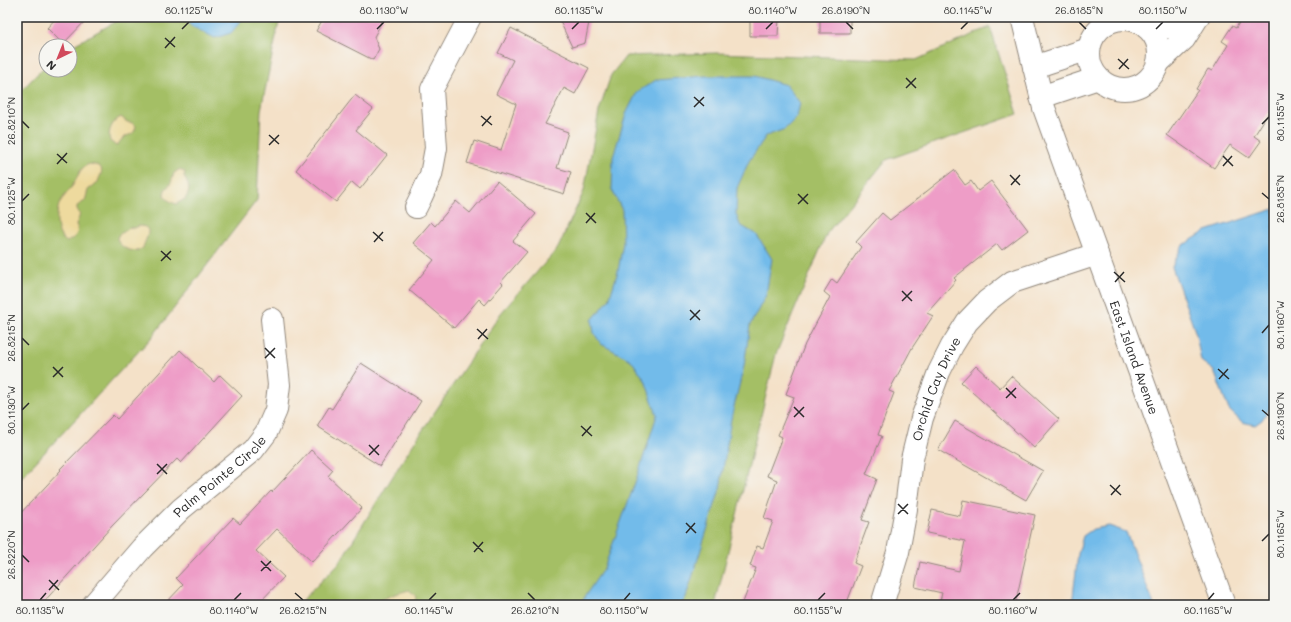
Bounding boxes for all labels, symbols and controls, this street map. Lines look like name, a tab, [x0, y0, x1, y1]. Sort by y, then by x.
text: 80.1125°W	[165, 3, 213, 17]
text: 80.1130°W	[360, 3, 409, 17]
text: 80.1135°W	[555, 3, 603, 17]
text: 80.1140°W	[749, 3, 798, 17]
text: 26.8190°N	[822, 3, 870, 17]
text: 80.1145°W	[944, 3, 992, 17]
text: 26.8185°N	[1055, 3, 1103, 17]
text: 80.1150°W	[1139, 3, 1188, 17]
north arrow	[38, 38, 78, 78]
text: N	[43, 57, 59, 74]
text: 80.1155°W	[1273, 93, 1287, 141]
text: 26.8210°N	[4, 97, 18, 145]
text: 26.8185°N	[1273, 175, 1287, 223]
text: 80.1125°W	[4, 177, 18, 225]
street label: East Island Avenue	[1106, 298, 1163, 417]
text: 80.1160°W	[1273, 300, 1287, 349]
text: 26.8215°N	[4, 314, 18, 362]
street label: Orchid Cay Drive	[908, 333, 964, 442]
text: 80.1130°W	[4, 385, 18, 434]
text: 26.8190°N	[1273, 392, 1287, 440]
street label: Palm Pointe Circle	[169, 432, 269, 520]
text: 80.1165°W	[1273, 509, 1287, 558]
text: 26.8220°N	[4, 530, 18, 580]
text: 80.1135°W	[16, 603, 64, 617]
text: 80.1140°W	[210, 603, 259, 617]
text: 26.8215°N	[279, 603, 327, 617]
text: 80.1145°W	[405, 603, 453, 617]
text: 26.8210°N	[511, 603, 559, 617]
text: 80.1150°W	[600, 603, 649, 617]
text: 80.1155°W	[794, 603, 842, 617]
text: 80.1160°W	[989, 603, 1038, 617]
text: 80.1165°W	[1184, 603, 1233, 617]

